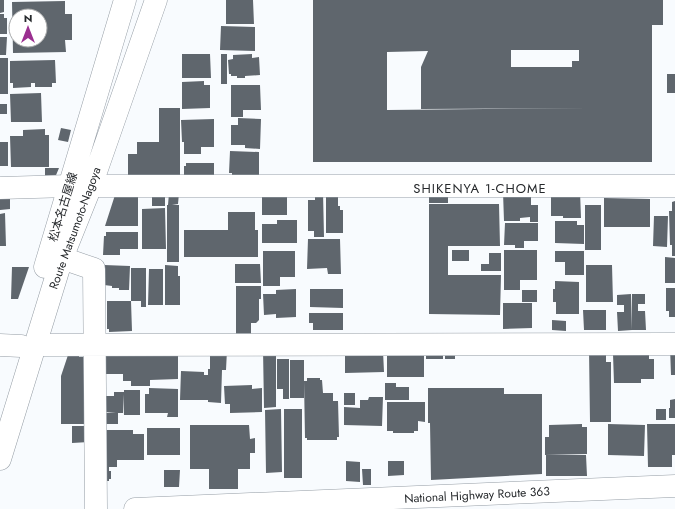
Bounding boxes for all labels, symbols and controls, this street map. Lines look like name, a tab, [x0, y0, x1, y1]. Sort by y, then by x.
north arrow	[8, 8, 48, 48]
text: N	[24, 10, 32, 26]
street label: Route Matsumoto-Nagoya	[44, 164, 106, 292]
street label: 松本名古屋線	[44, 170, 82, 244]
district label: SHIKENYA 1-CHOME	[413, 179, 547, 198]
street label: National Highway Route 363	[404, 482, 551, 508]

